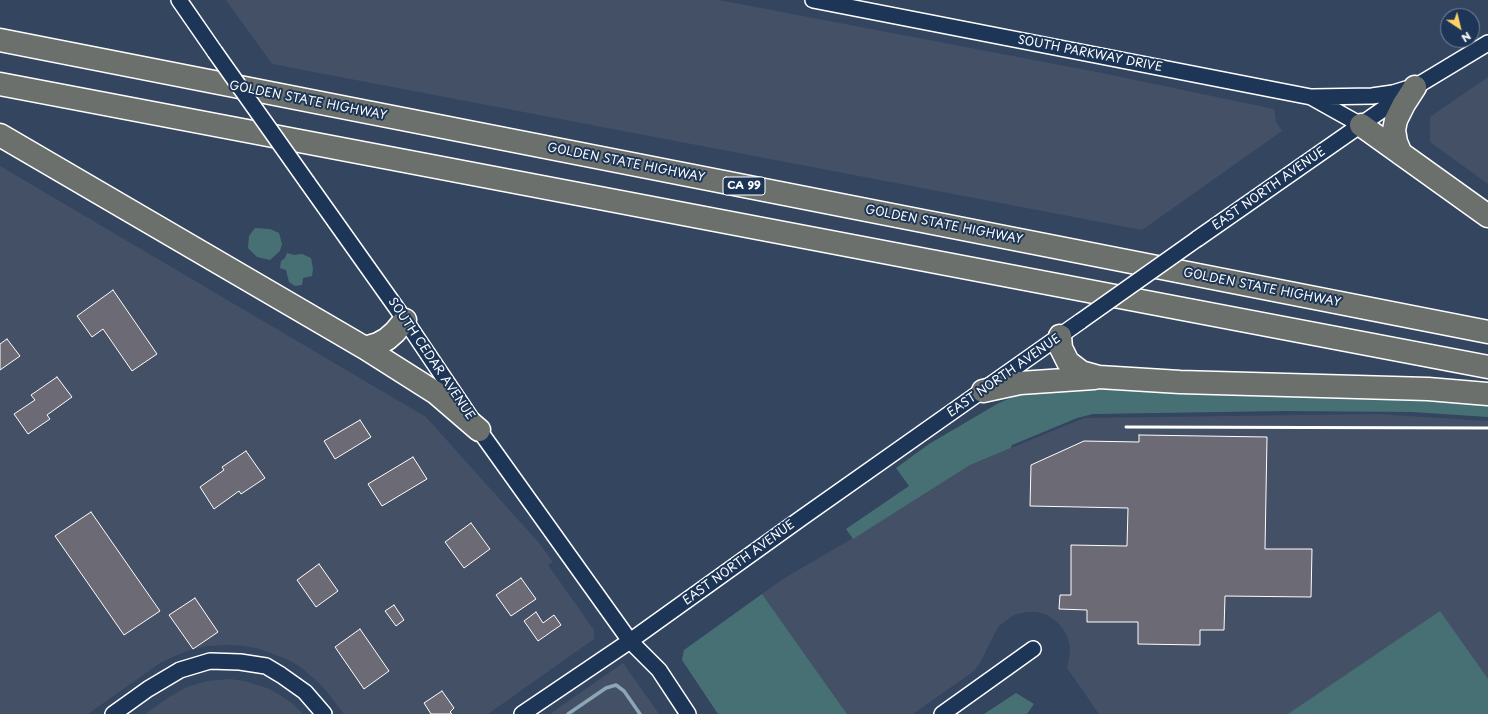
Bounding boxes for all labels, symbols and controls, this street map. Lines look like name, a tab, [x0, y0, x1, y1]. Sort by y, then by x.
north arrow	[1440, 8, 1480, 48]
text: N	[1458, 28, 1475, 47]
street label: SOUTH PARKWAY DRIVE	[1016, 33, 1164, 75]
street label: GOLDEN STATE HIGHWAY	[228, 79, 388, 123]
street label: GOLDEN STATE HIGHWAY	[546, 141, 706, 185]
street label: EAST NORTH AVENUE	[1210, 144, 1328, 234]
road number: CA 99	[723, 177, 765, 195]
street label: GOLDEN STATE HIGHWAY	[864, 203, 1024, 247]
street label: GOLDEN STATE HIGHWAY	[1182, 266, 1342, 310]
street label: SOUTH CEDAR AVENUE	[385, 295, 477, 423]
street label: EAST NORTH AVENUE	[945, 331, 1063, 421]
street label: EAST NORTH AVENUE	[680, 518, 798, 608]

